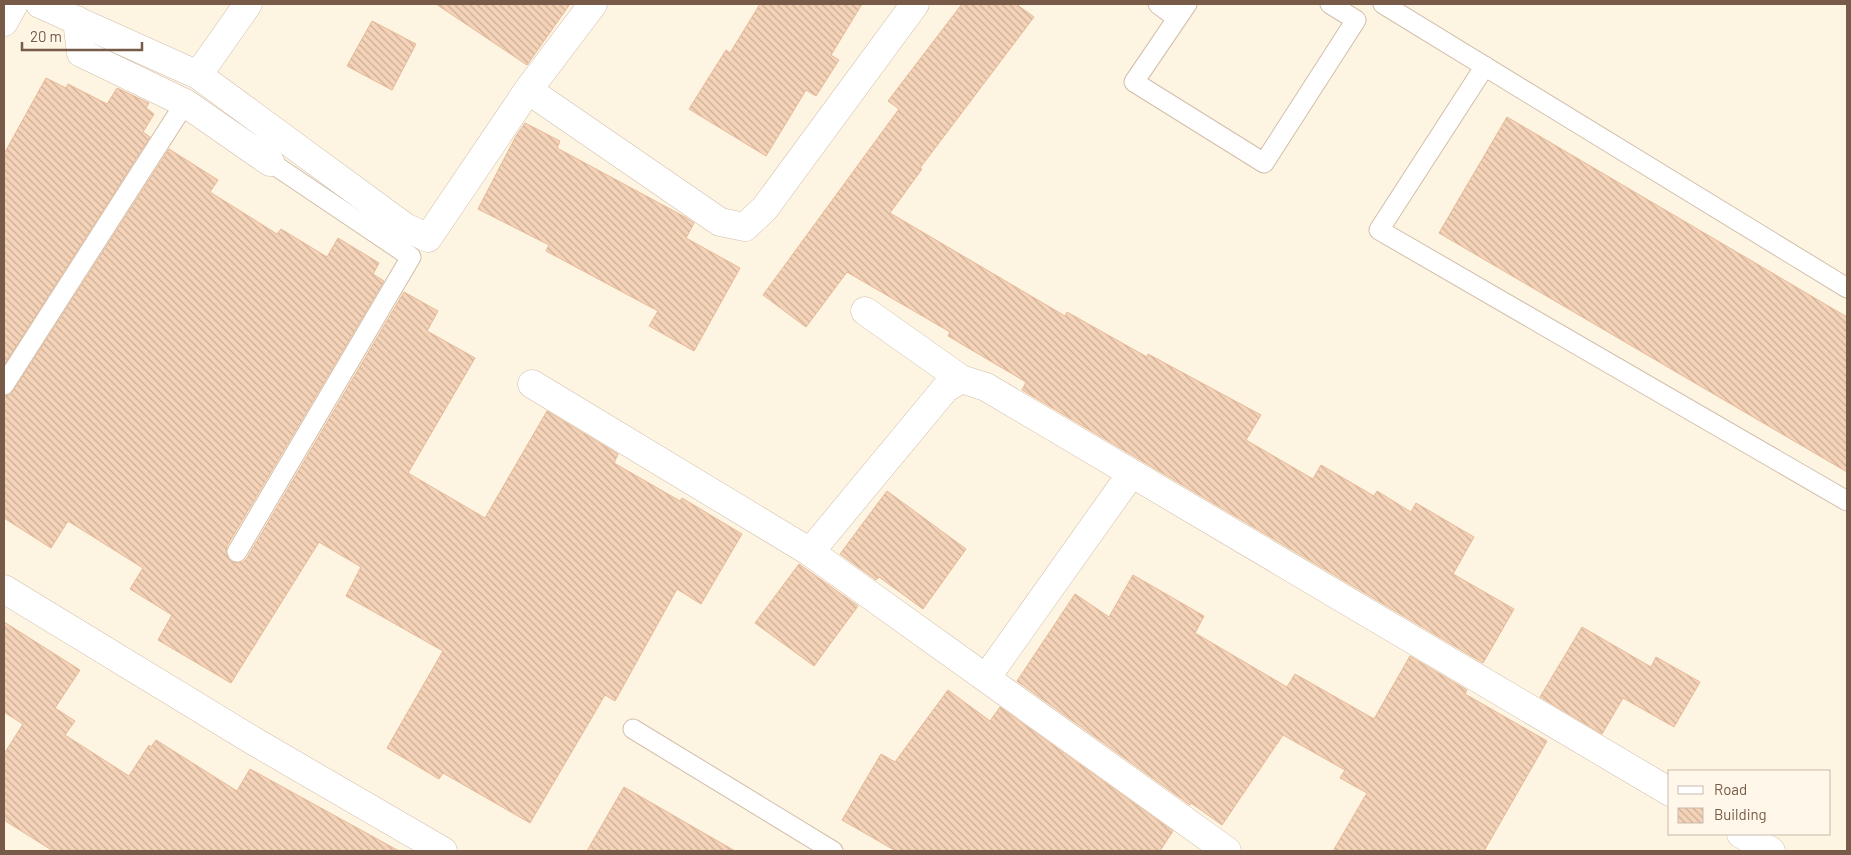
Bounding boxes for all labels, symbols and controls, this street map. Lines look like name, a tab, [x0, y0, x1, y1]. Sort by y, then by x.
scale bar	[22, 20, 142, 52]
text: 20 m	[30, 27, 62, 45]
legend	[1668, 770, 1831, 835]
text: Road	[1714, 780, 1747, 798]
text: Building	[1714, 805, 1767, 823]

